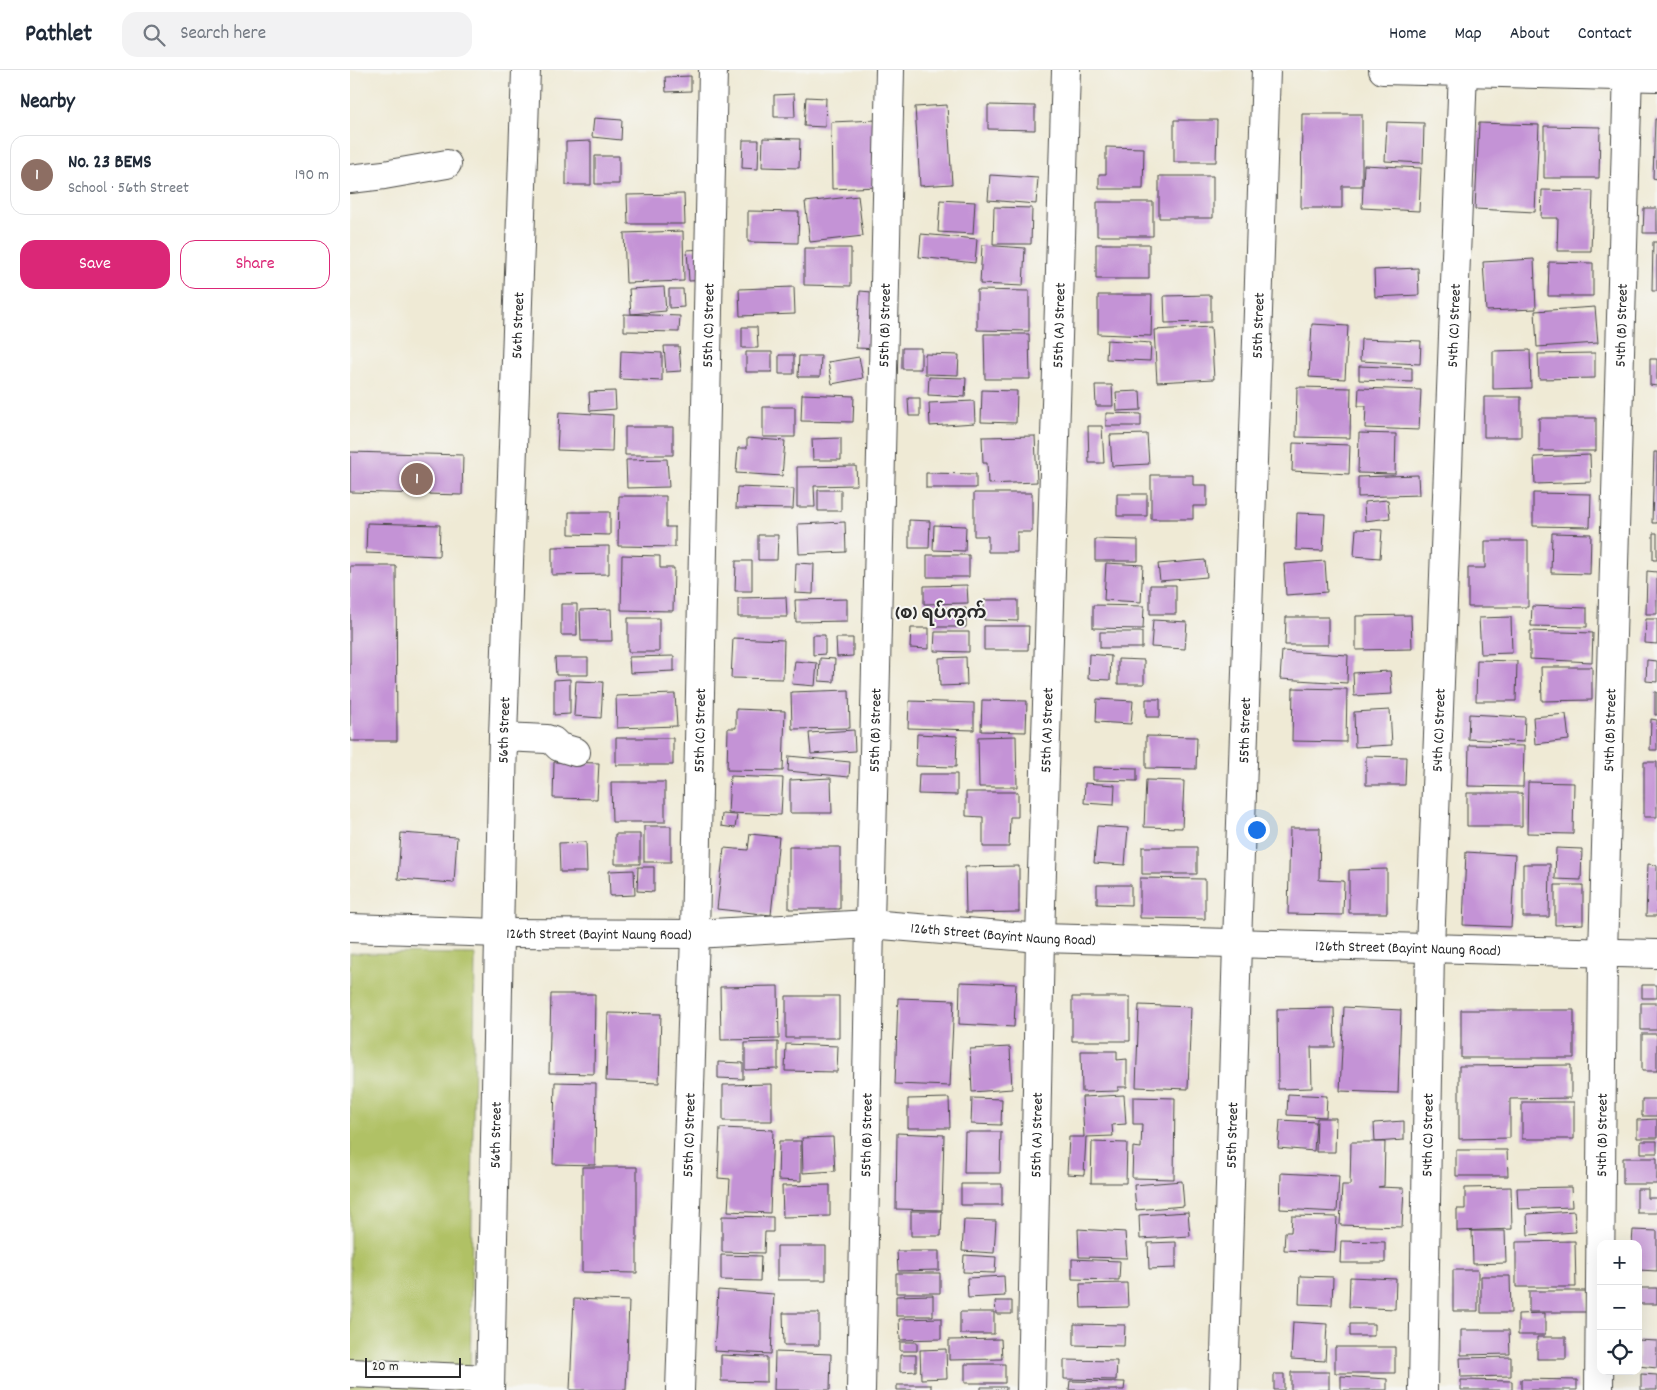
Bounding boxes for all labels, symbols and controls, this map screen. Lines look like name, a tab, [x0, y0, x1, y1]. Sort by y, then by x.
search box	[122, 12, 472, 57]
text: Pathlet	[25, 18, 92, 52]
icon: search	[140, 21, 168, 49]
text: Search here	[180, 21, 266, 48]
text: Home	[1389, 22, 1426, 47]
text: Map	[1454, 22, 1482, 47]
text: About	[1510, 22, 1550, 47]
text: Contact	[1578, 22, 1632, 47]
text: Nearby	[20, 88, 75, 118]
text: No. 23 BEMS	[68, 150, 152, 177]
text: 1	[35, 164, 39, 187]
text: 190 m	[295, 164, 329, 187]
text: School · 56th Street	[68, 177, 189, 200]
button: Save	[20, 240, 170, 289]
button: Share	[180, 240, 330, 289]
street label: 55th (C) Street	[698, 282, 722, 368]
street label: 55th (B) Street	[874, 282, 898, 368]
street label: 55th (A) Street	[1048, 282, 1073, 368]
street label: 54th (C) Street	[1443, 283, 1468, 368]
street label: 54th (B) Street	[1611, 283, 1635, 367]
street label: 56th Street	[507, 291, 531, 359]
street label: 55th Street	[1247, 292, 1272, 359]
pin: 1	[401, 460, 433, 498]
district label: (စ) ရပ်ကွက်	[896, 600, 986, 627]
street label: 55th (C) Street	[689, 687, 713, 773]
street label: 55th (B) Street	[865, 687, 889, 773]
street label: 55th (A) Street	[1036, 687, 1061, 773]
street label: 54th (C) Street	[1428, 687, 1453, 773]
street label: 54th (B) Street	[1599, 688, 1624, 772]
street label: 56th Street	[493, 696, 517, 764]
street label: 55th Street	[1234, 696, 1258, 764]
your location	[1244, 817, 1270, 843]
street label: 126th Street (Bayint Naung Road)	[910, 918, 1096, 952]
street label: 126th Street (Bayint Naung Road)	[506, 924, 692, 947]
street label: 126th Street (Bayint Naung Road)	[1315, 936, 1501, 963]
street label: 55th (C) Street	[678, 1092, 703, 1178]
street label: 55th (B) Street	[856, 1092, 880, 1177]
street label: 55th (A) Street	[1026, 1092, 1050, 1178]
street label: 54th (C) Street	[1417, 1092, 1441, 1177]
street label: 54th (B) Street	[1592, 1093, 1615, 1177]
street label: 56th Street	[485, 1101, 509, 1169]
street label: 55th Street	[1221, 1101, 1245, 1169]
map controls	[1597, 1240, 1642, 1375]
button: +	[1597, 1240, 1642, 1285]
button: −	[1597, 1285, 1642, 1330]
button: locate	[1597, 1330, 1642, 1375]
scale bar	[365, 1355, 461, 1378]
text: 20 m	[372, 1357, 399, 1377]

